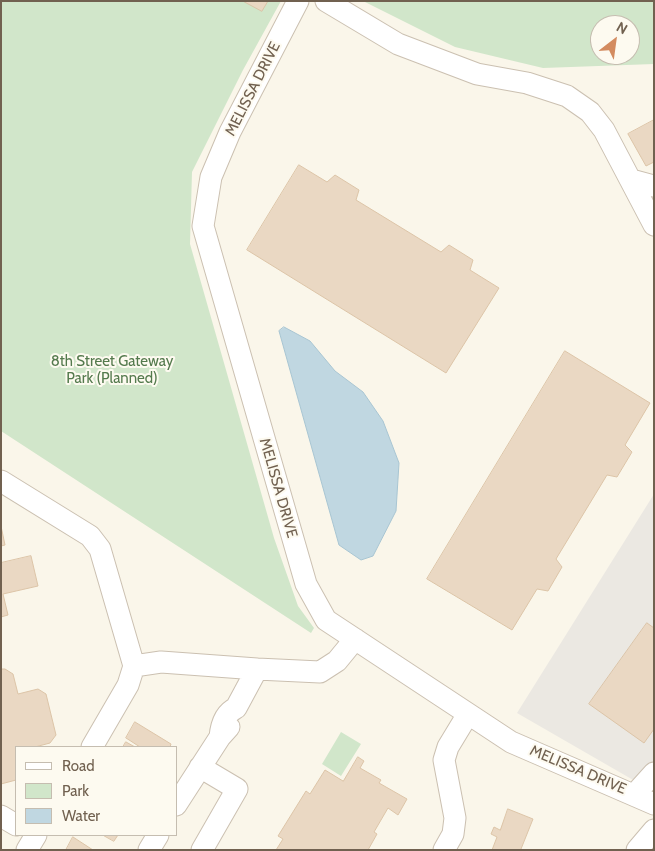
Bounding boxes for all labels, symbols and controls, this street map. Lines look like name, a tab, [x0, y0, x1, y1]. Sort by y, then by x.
north arrow	[590, 15, 640, 65]
text: N	[613, 18, 631, 38]
street label: MELISSA DRIVE	[222, 39, 284, 139]
park label: 8th Street Gateway Park (Planned)	[51, 353, 173, 388]
street label: MELISSA DRIVE	[255, 436, 301, 540]
street label: MELISSA DRIVE	[527, 742, 629, 798]
legend	[15, 746, 178, 836]
text: Road	[62, 757, 95, 775]
text: Park	[62, 782, 89, 800]
text: Water	[62, 807, 100, 825]

